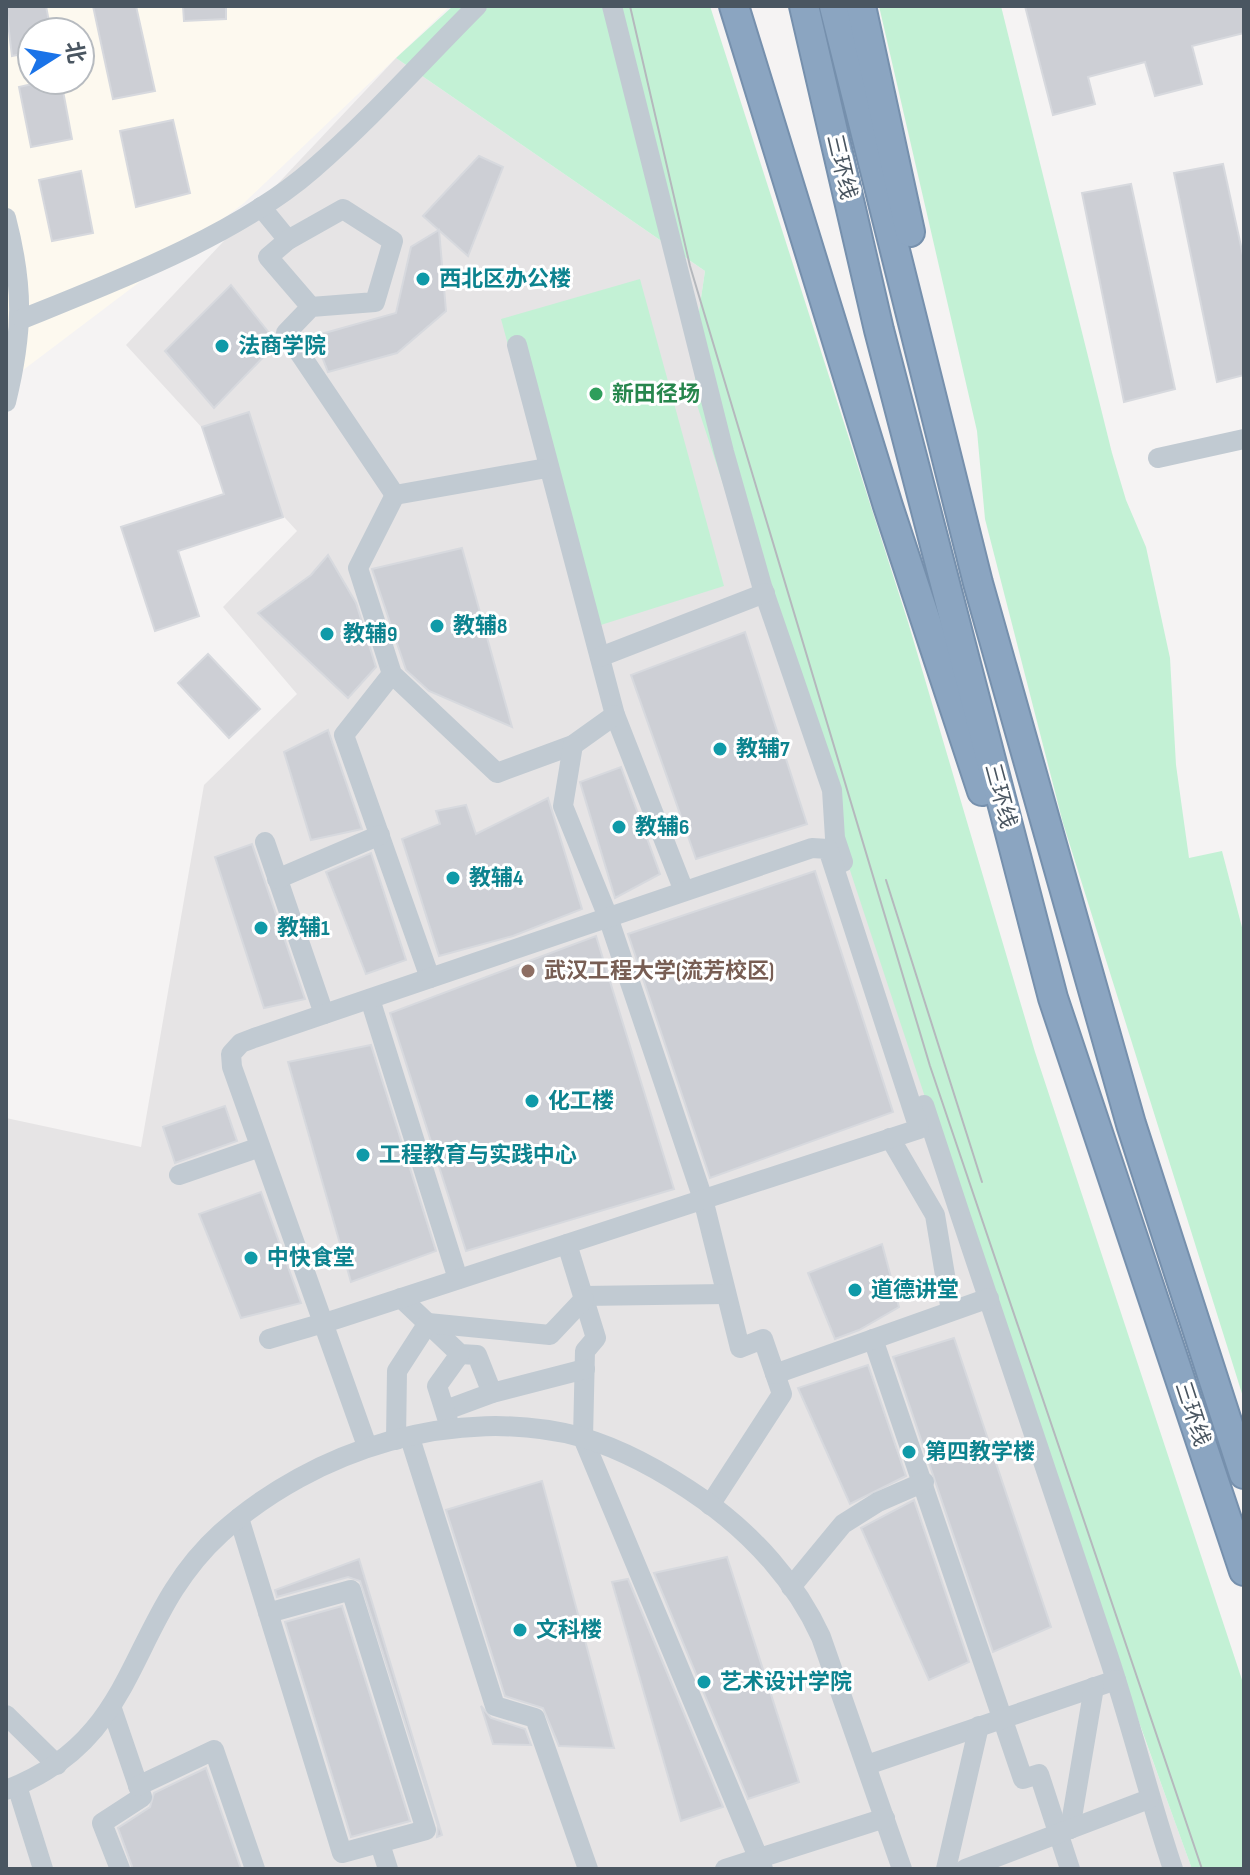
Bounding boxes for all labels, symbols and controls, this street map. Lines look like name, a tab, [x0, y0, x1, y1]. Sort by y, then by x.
north arrow	[16, 16, 96, 96]
text: 北	[59, 39, 90, 66]
street label: 三环线	[820, 132, 862, 202]
place label: 西北区办公楼	[439, 266, 571, 293]
marker: 西北区办公楼	[414, 270, 432, 288]
place label: 法商学院	[238, 333, 326, 360]
marker: 法商学院	[213, 337, 231, 355]
place label: 新田径场	[612, 381, 700, 408]
marker: 新田径场	[587, 385, 605, 403]
place label: 教辅8	[453, 613, 507, 640]
marker: 教辅8	[428, 617, 446, 635]
place label: 教辅9	[343, 621, 397, 648]
marker: 教辅9	[318, 625, 336, 643]
place label: 教辅7	[736, 736, 790, 763]
marker: 教辅7	[711, 740, 729, 758]
street label: 三环线	[978, 761, 1022, 831]
place label: 教辅6	[635, 814, 689, 841]
marker: 教辅6	[610, 818, 628, 836]
place label: 教辅4	[469, 865, 523, 892]
marker: 教辅4	[444, 869, 462, 887]
place label: 教辅1	[277, 915, 330, 942]
marker: 教辅1	[252, 919, 270, 937]
place label: 武汉工程大学(流芳校区)	[544, 958, 774, 985]
marker: 武汉工程大学(流芳校区)	[519, 962, 537, 980]
place label: 化工楼	[548, 1088, 614, 1115]
marker: 化工楼	[523, 1092, 541, 1110]
place label: 工程教育与实践中心	[379, 1142, 577, 1169]
marker: 工程教育与实践中心	[354, 1146, 372, 1164]
place label: 中快食堂	[267, 1245, 355, 1272]
marker: 中快食堂	[242, 1249, 260, 1267]
place label: 道德讲堂	[871, 1277, 959, 1304]
marker: 道德讲堂	[846, 1281, 864, 1299]
street label: 三环线	[1169, 1378, 1215, 1450]
place label: 第四教学楼	[925, 1439, 1035, 1466]
marker: 第四教学楼	[900, 1443, 918, 1461]
place label: 文科楼	[536, 1617, 602, 1644]
marker: 文科楼	[511, 1621, 529, 1639]
place label: 艺术设计学院	[720, 1669, 852, 1696]
marker: 艺术设计学院	[695, 1673, 713, 1691]

